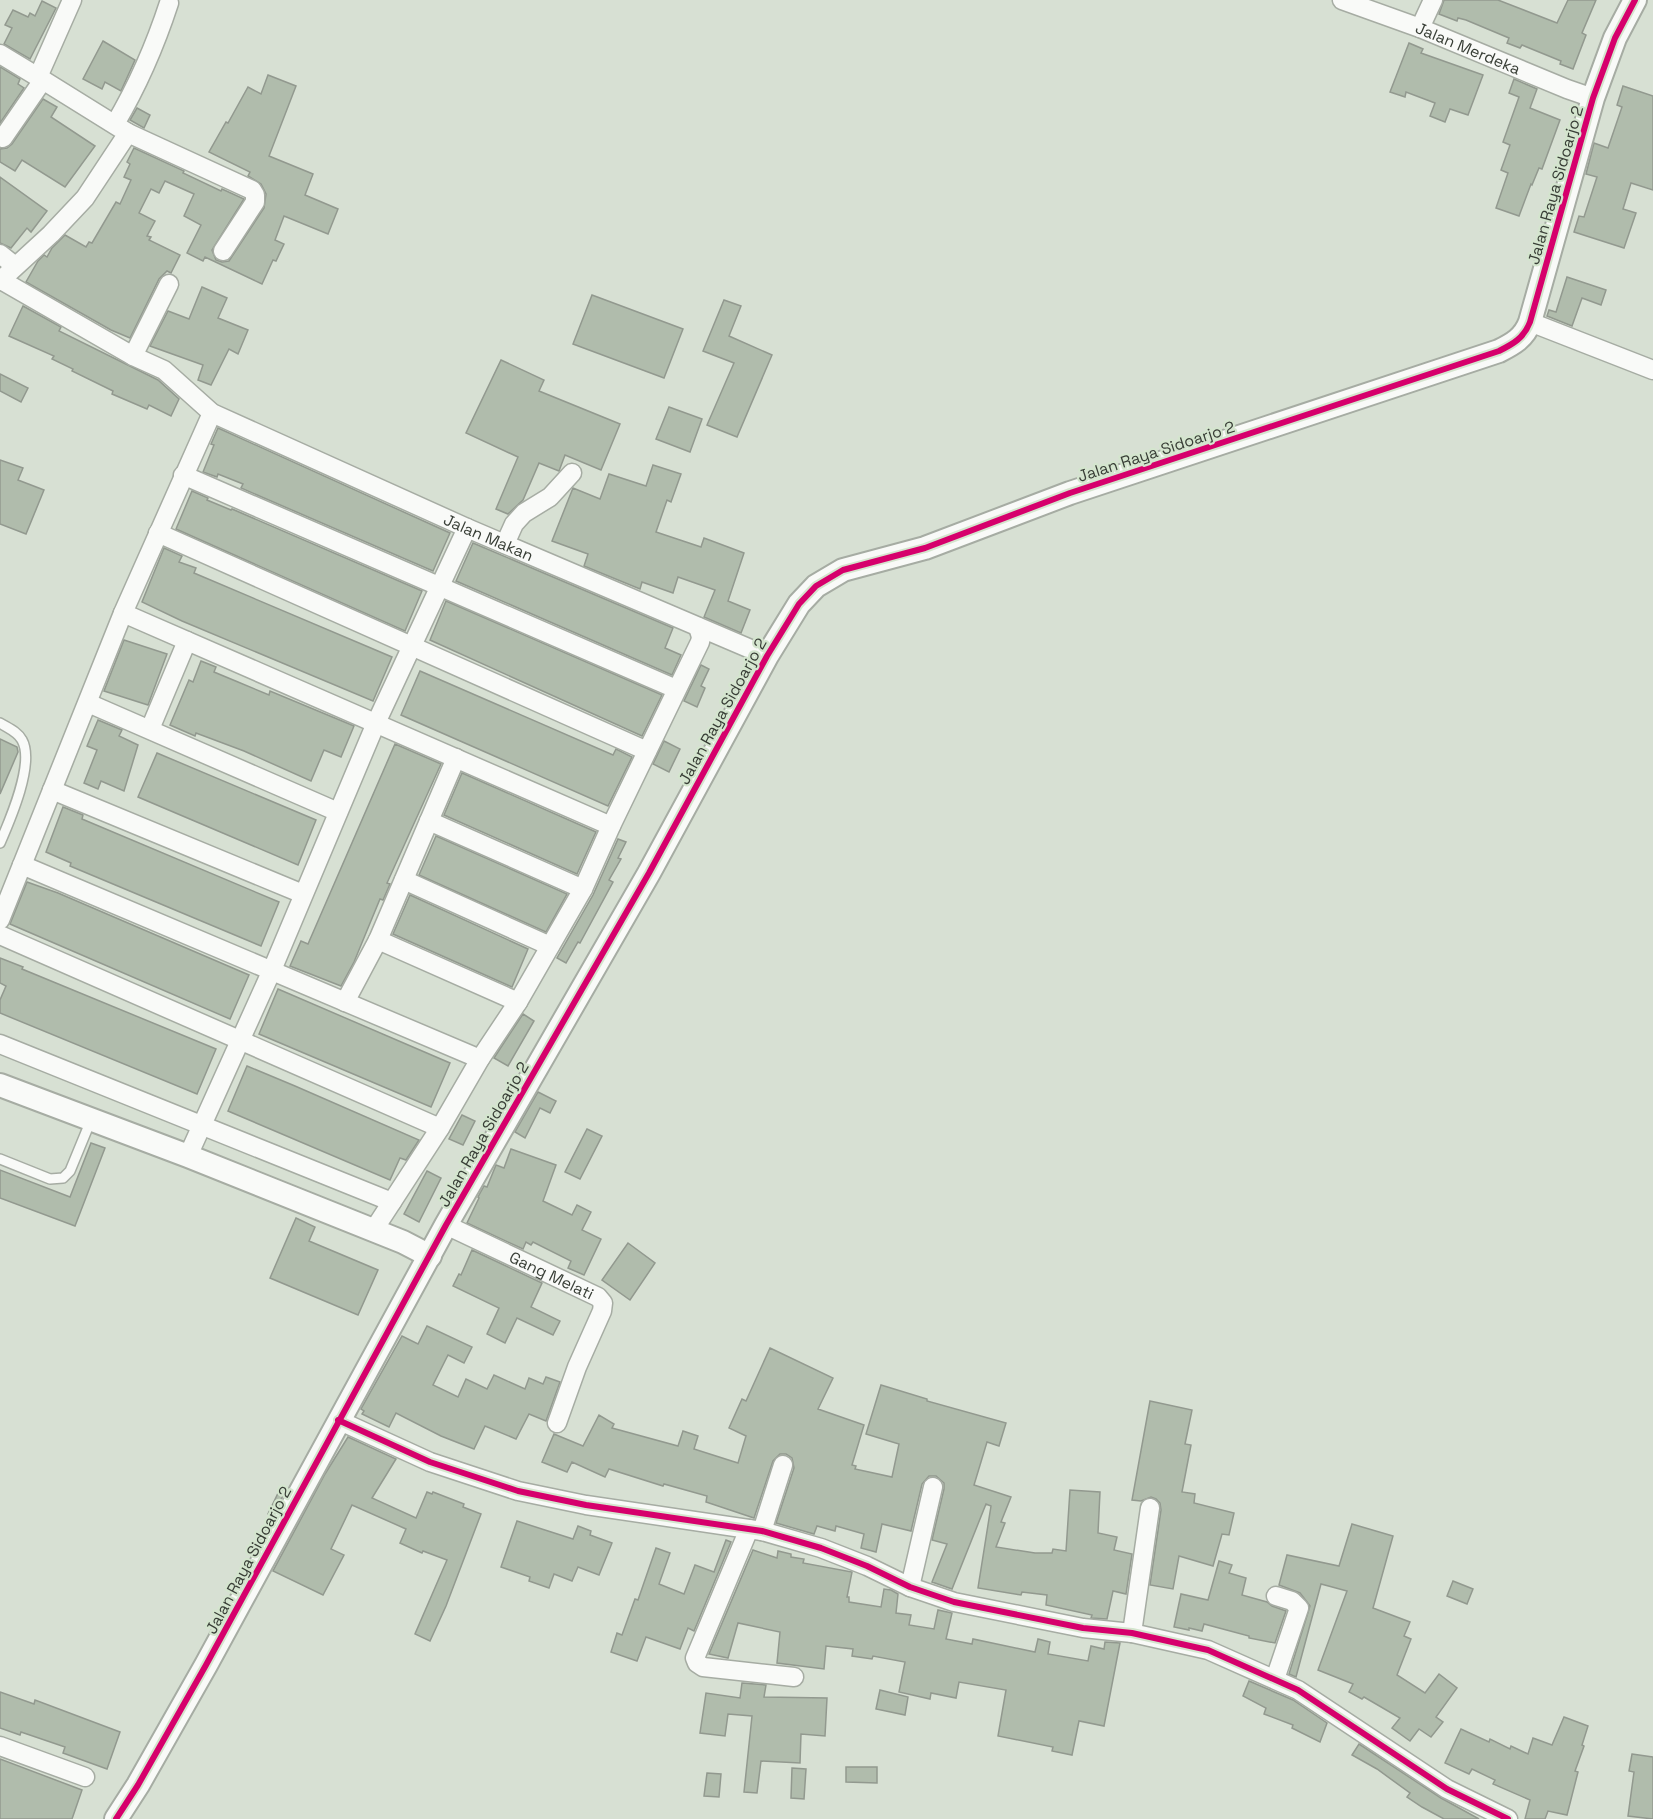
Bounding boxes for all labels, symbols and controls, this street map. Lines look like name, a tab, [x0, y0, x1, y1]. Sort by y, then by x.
street label: Jalan Merdeka	[1412, 17, 1524, 80]
street label: Jalan Raya Sidoarjo 2	[1523, 103, 1588, 267]
street label: Jalan Raya Sidoarjo 2	[1075, 416, 1238, 487]
street label: Jalan Makan	[440, 509, 537, 566]
street label: Jalan Raya Sidoarjo 2	[673, 634, 771, 788]
street label: Jalan Raya Sidoarjo 2	[433, 1058, 534, 1211]
street label: Gang Melati	[506, 1247, 597, 1305]
street label: Jalan Raya Sidoarjo 2	[201, 1483, 296, 1638]

